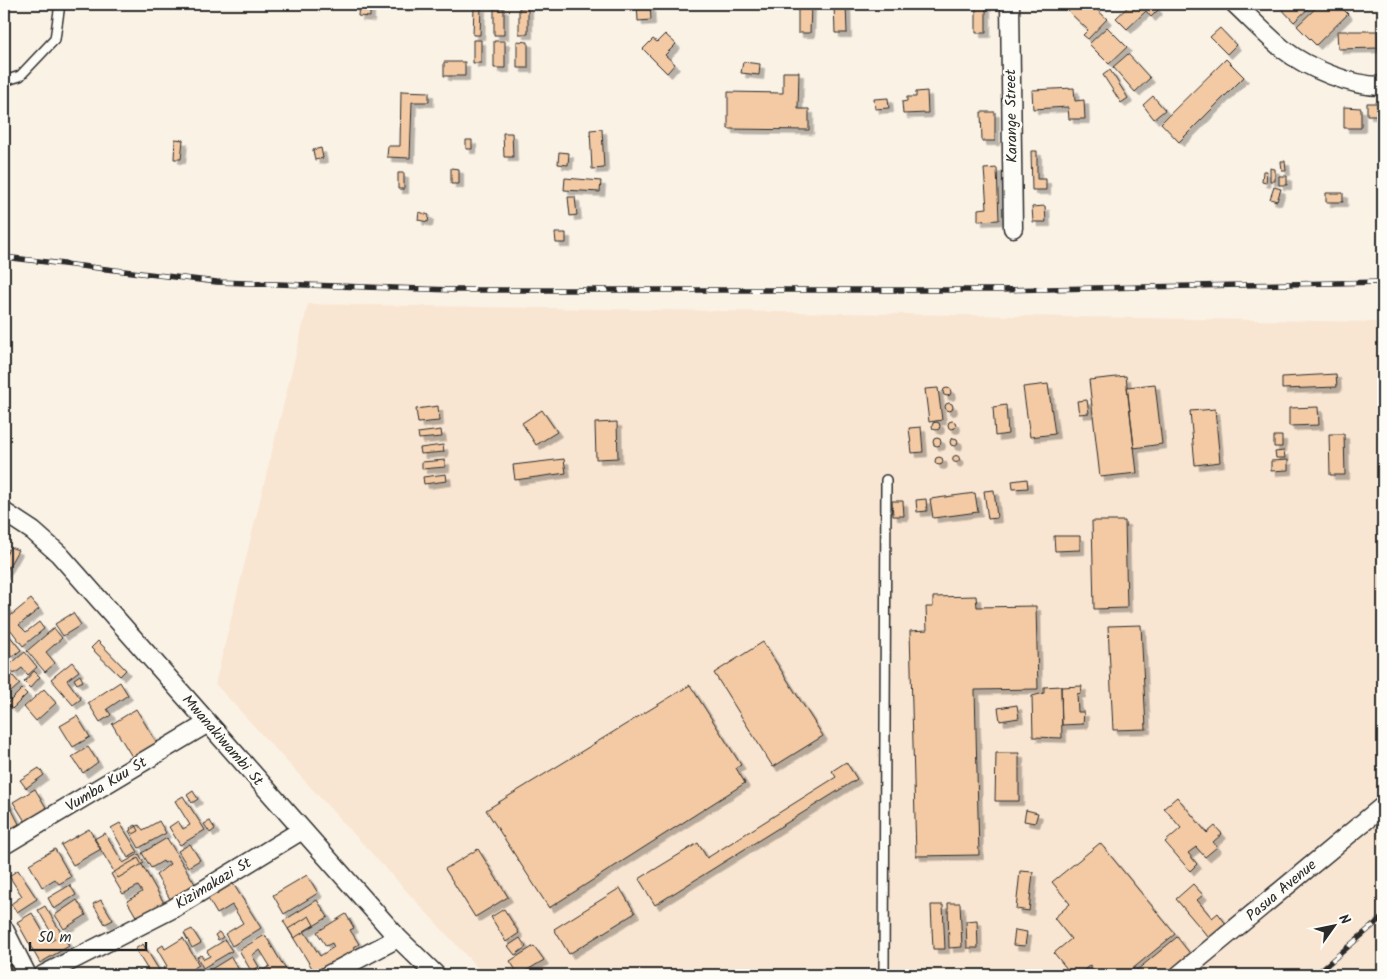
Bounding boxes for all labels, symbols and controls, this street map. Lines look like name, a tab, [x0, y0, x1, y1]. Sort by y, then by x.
street label: Karange Street	[999, 69, 1025, 163]
street label: Mwanakiwambi St	[175, 689, 269, 792]
street label: Vumba Kuu St	[61, 751, 152, 819]
street label: Kizimakazi St	[171, 851, 257, 916]
street label: Pasua Avenue	[1241, 854, 1322, 928]
north arrow	[1310, 902, 1360, 952]
text: N	[1332, 910, 1356, 929]
scale bar	[30, 919, 146, 951]
text: 50 m	[38, 926, 72, 950]

